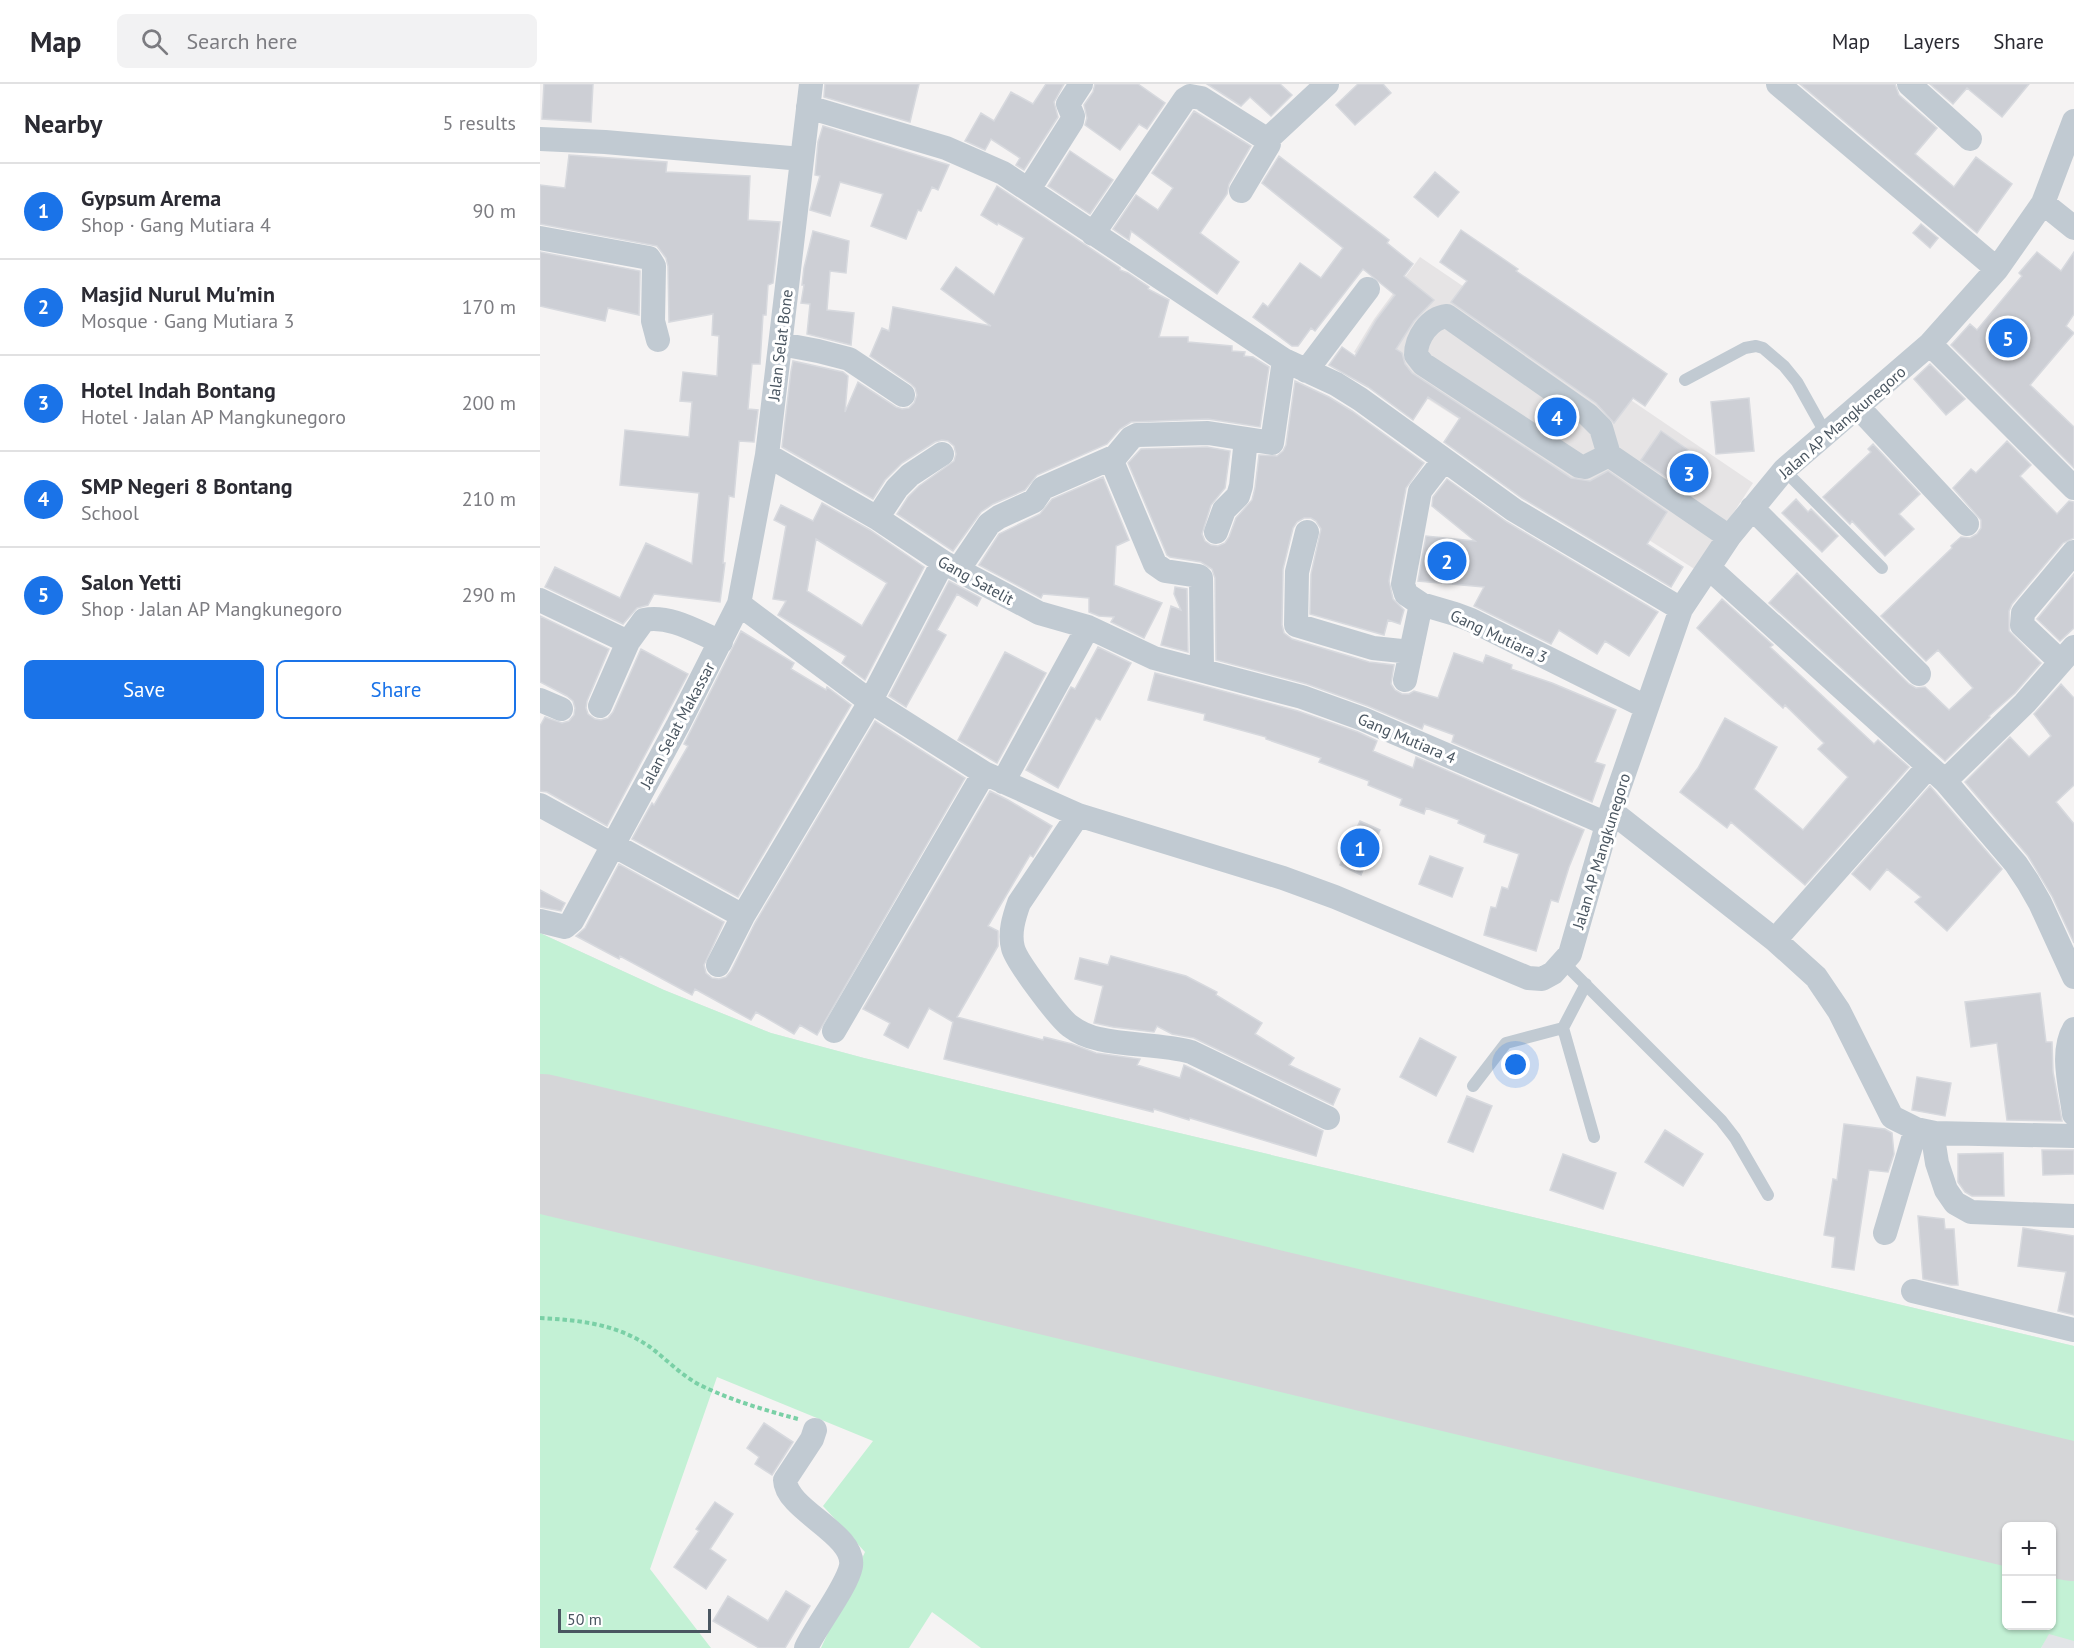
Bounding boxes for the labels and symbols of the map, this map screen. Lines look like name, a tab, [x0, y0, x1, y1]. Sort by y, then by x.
street label: Jalan Selat Bone	[763, 288, 797, 403]
pin: 5	[1988, 316, 2028, 360]
street label: Jalan AP Mangkunegoro	[1774, 361, 1910, 483]
pin: 4	[1538, 394, 1576, 440]
pin: 3	[1670, 450, 1708, 496]
pin: 2	[1428, 538, 1466, 584]
street label: Gang Satelit	[935, 551, 1018, 609]
street label: Gang Mutiara 3	[1447, 605, 1551, 667]
street label: Jalan Selat Makassar	[635, 658, 719, 792]
street label: Gang Mutiara 4	[1355, 708, 1459, 768]
street label: Jalan AP Mangkunegoro	[1567, 771, 1634, 932]
pin: 1	[1340, 826, 1380, 870]
your location	[1501, 1050, 1530, 1079]
scale bar	[558, 1606, 711, 1634]

